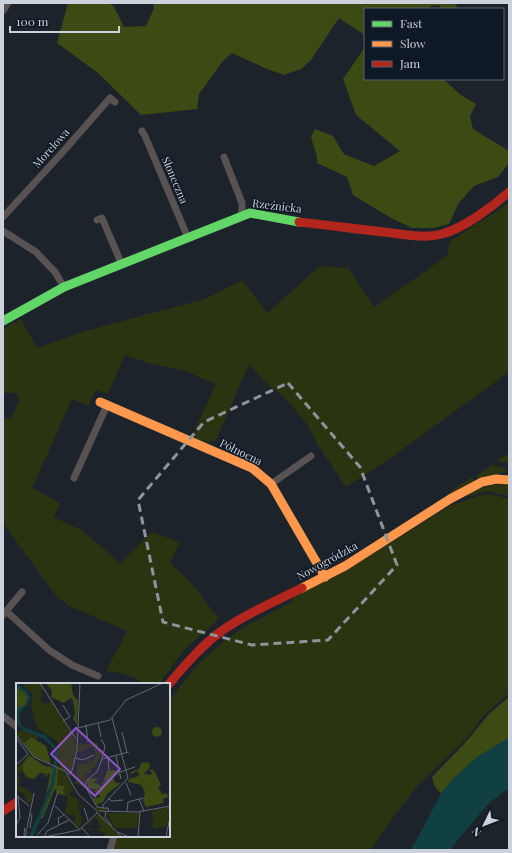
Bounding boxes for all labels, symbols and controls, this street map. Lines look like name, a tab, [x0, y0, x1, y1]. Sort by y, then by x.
scale bar	[10, 8, 119, 34]
legend	[364, 8, 504, 80]
text: 100 m	[16, 13, 49, 29]
text: Fast	[400, 15, 423, 31]
text: Slow	[400, 35, 426, 51]
text: Jam	[399, 55, 421, 71]
street label: Morelowa	[29, 124, 73, 171]
street label: Słoneczna	[159, 154, 192, 206]
street label: Rzeźnicka	[251, 195, 303, 216]
street label: Północna	[218, 435, 265, 468]
street label: Nowogródzka	[294, 537, 360, 583]
inset map	[16, 683, 170, 837]
north arrow	[464, 805, 504, 845]
text: N	[468, 824, 485, 840]

